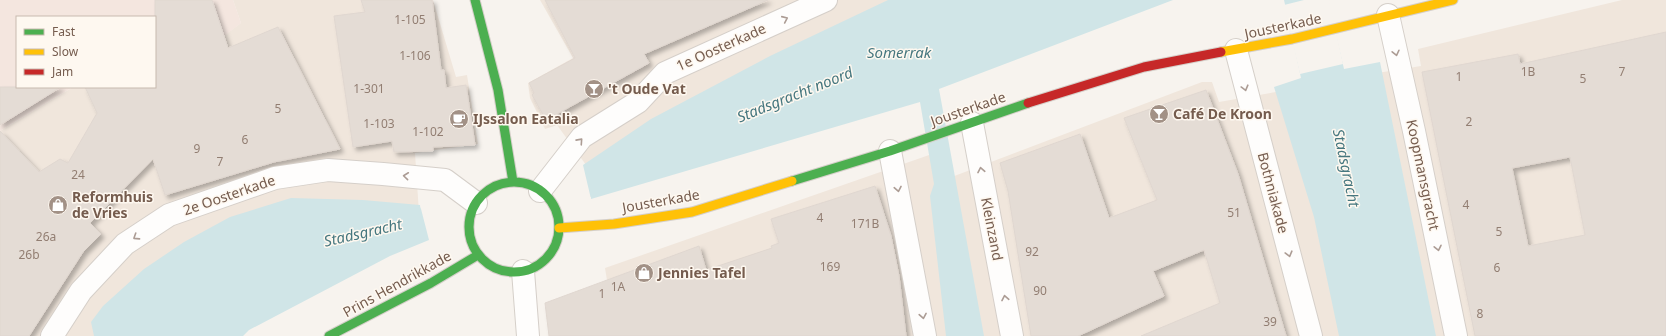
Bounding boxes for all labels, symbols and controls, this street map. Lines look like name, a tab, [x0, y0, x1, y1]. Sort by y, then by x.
street label: Jousterkade	[1241, 8, 1323, 43]
house number: 1-105	[394, 11, 426, 28]
one-way arrow	[781, 15, 788, 23]
legend	[16, 16, 156, 88]
street label: 1e Oosterkade	[673, 18, 769, 75]
text: Fast	[52, 23, 76, 40]
water label: Somerrak	[867, 42, 932, 62]
text: Slow	[52, 43, 79, 60]
house number: 1-106	[399, 47, 431, 64]
one-way arrow	[1392, 49, 1400, 56]
water label: Stadsgracht noord	[734, 62, 856, 126]
text: Jam	[51, 63, 73, 80]
house number: 1B	[1521, 63, 1536, 80]
house number: 7	[1619, 63, 1626, 80]
house number: 1	[1456, 68, 1462, 85]
house number: 5	[1580, 70, 1587, 87]
bar icon: 't Oude Vat	[583, 78, 605, 100]
place label: 't Oude Vat	[608, 79, 686, 98]
house number: 1-301	[353, 80, 385, 97]
one-way arrow	[1241, 85, 1249, 91]
street label: Jousterkade	[926, 87, 1008, 131]
house number: 5	[275, 100, 282, 117]
bar icon: Café De Kroon	[1148, 103, 1170, 125]
place label: Café De Kroon	[1173, 104, 1272, 123]
cafe icon: IJssalon Eatalia	[448, 108, 470, 130]
place label: IJssalon Eatalia	[473, 109, 579, 128]
house number: 2	[1466, 113, 1473, 130]
house number: 1-103	[363, 115, 395, 132]
street label: Koopmansgracht	[1402, 118, 1445, 232]
house number: 1-102	[412, 123, 444, 140]
water label: Stadsgracht	[1329, 127, 1365, 210]
house number: 6	[242, 131, 249, 148]
one-way arrow	[575, 139, 582, 146]
house number: 9	[194, 140, 201, 157]
street label: Bothniakade	[1254, 150, 1293, 236]
house number: 7	[217, 153, 224, 170]
house number: 24	[71, 166, 85, 183]
one-way arrow	[977, 167, 985, 173]
street label: 2e Oosterkade	[180, 170, 278, 219]
one-way arrow	[403, 172, 410, 181]
street label: Jousterkade	[619, 184, 701, 217]
one-way arrow	[893, 186, 901, 192]
place label: Reformhuis de Vries	[72, 187, 153, 222]
shop icon: Reformhuis de Vries	[47, 194, 69, 216]
street label: Kleinzand	[977, 196, 1008, 262]
house number: 4	[1463, 196, 1470, 213]
house number: 51	[1227, 204, 1241, 221]
house number: 4	[817, 209, 824, 226]
water label: Stadsgracht	[322, 213, 405, 251]
house number: 171B	[851, 215, 879, 232]
house number: 5	[1496, 223, 1503, 240]
house number: 26a	[36, 228, 56, 245]
one-way arrow	[133, 232, 140, 239]
house number: 92	[1025, 243, 1039, 260]
one-way arrow	[1433, 245, 1441, 251]
house number: 26b	[18, 246, 40, 263]
street label: Prins Hendrikkade	[339, 246, 454, 321]
one-way arrow	[1285, 251, 1293, 257]
house number: 169	[820, 258, 840, 275]
house number: 6	[1494, 259, 1501, 276]
shop icon: Jennies Tafel	[633, 262, 655, 284]
place label: Jennies Tafel	[656, 263, 746, 282]
house number: 1A	[611, 278, 626, 295]
house number: 90	[1033, 282, 1047, 299]
house number: 1	[599, 285, 605, 302]
one-way arrow	[1001, 295, 1010, 301]
house number: 8	[1477, 305, 1484, 322]
one-way arrow	[918, 313, 926, 320]
house number: 39	[1263, 313, 1277, 330]

